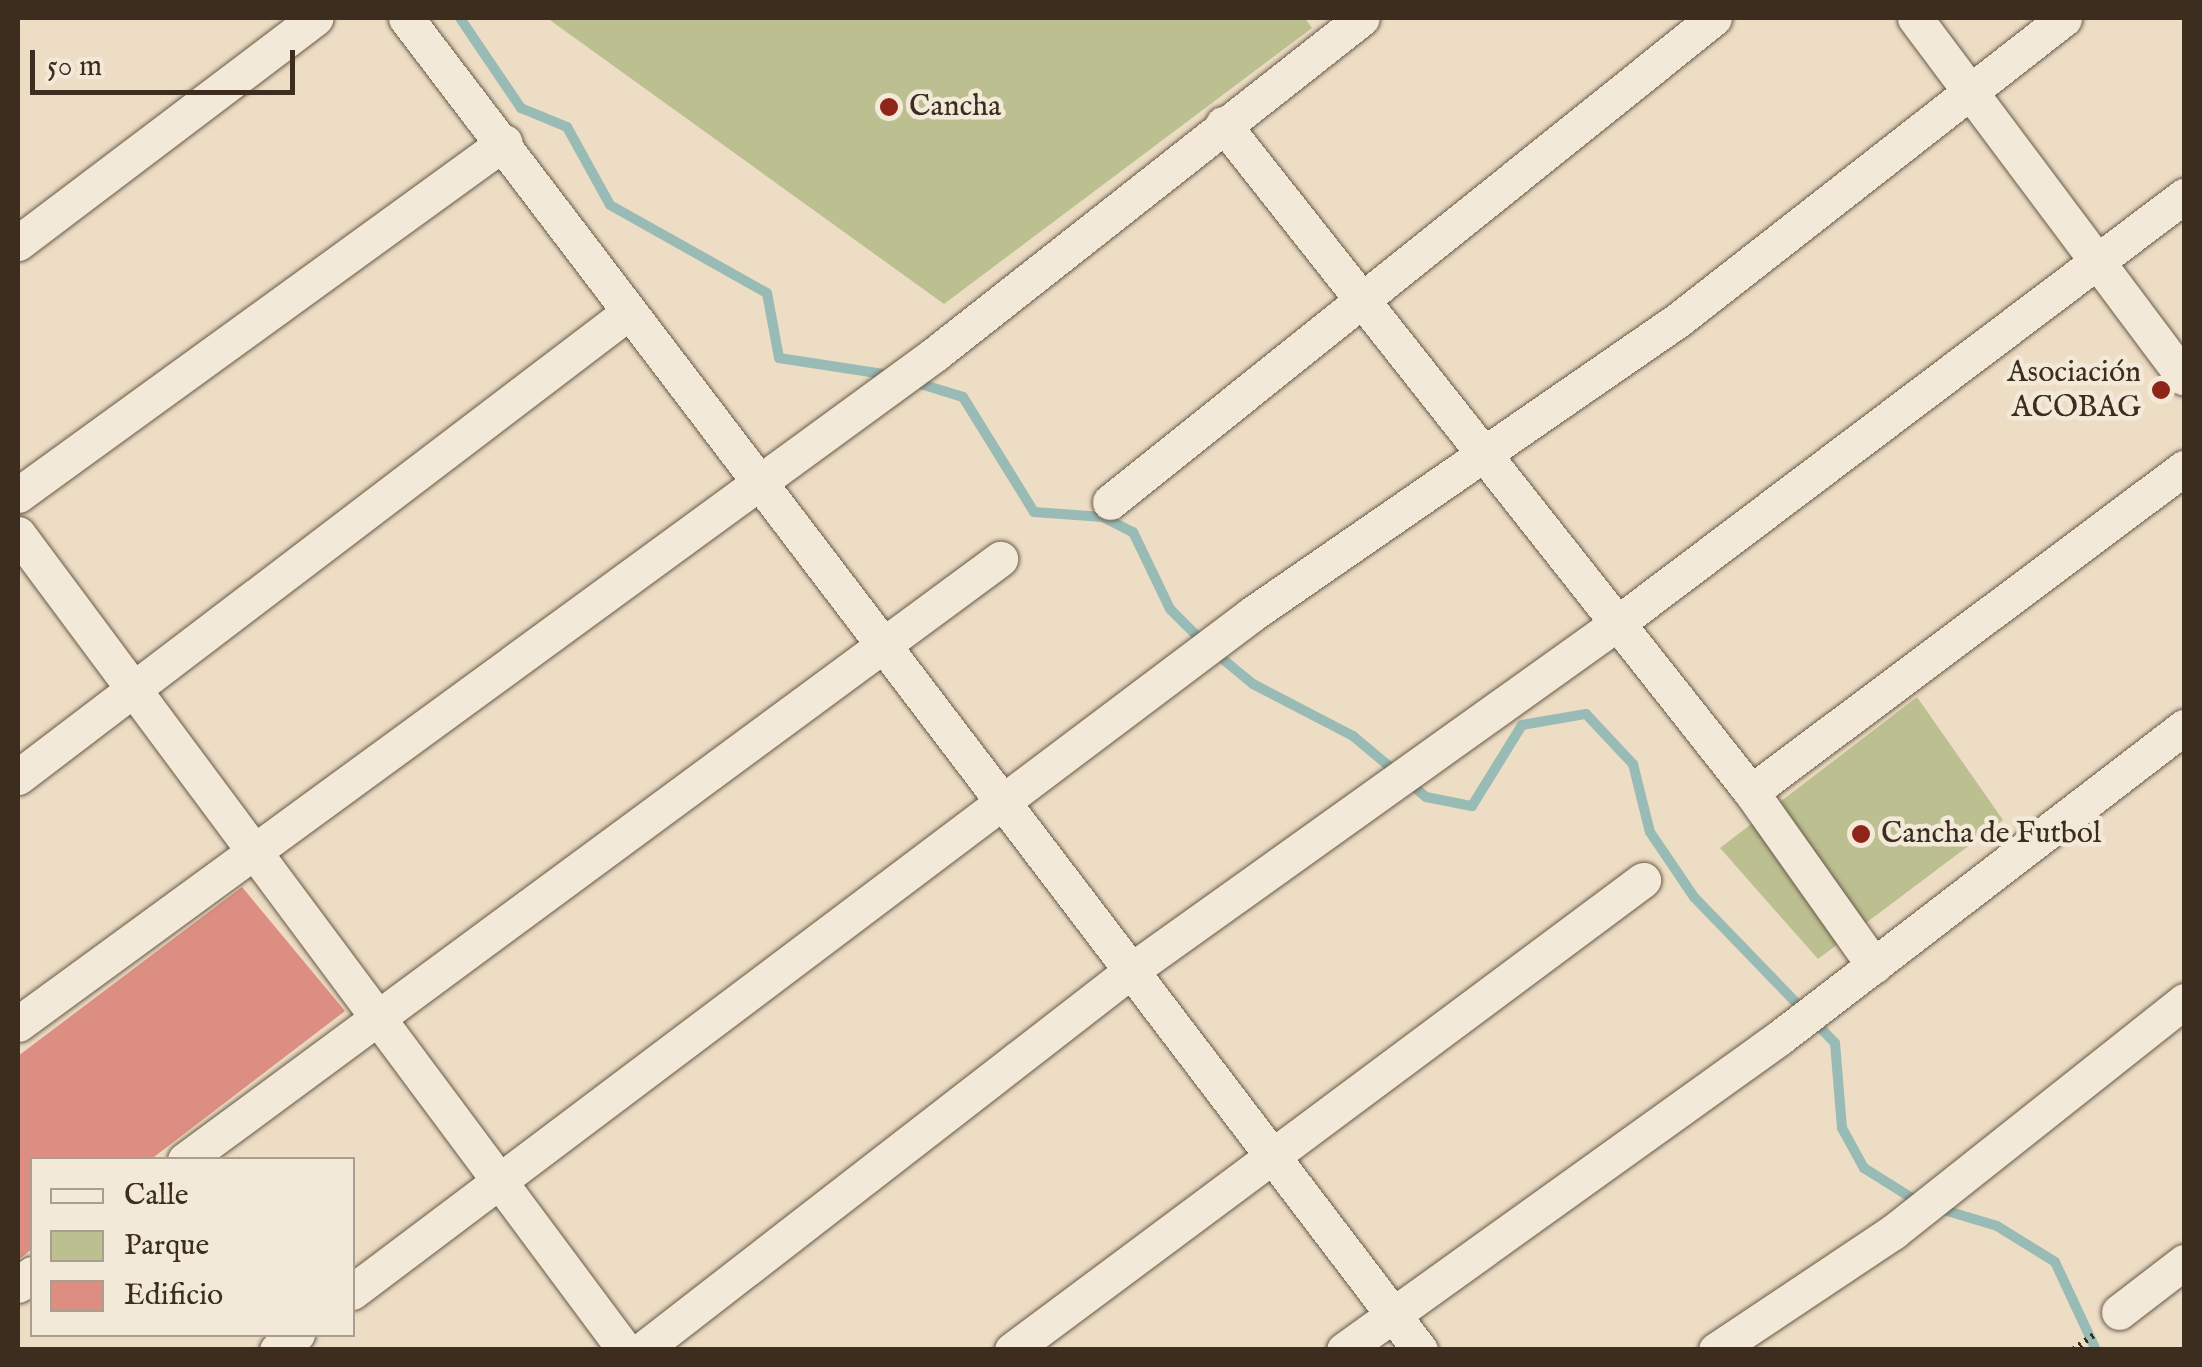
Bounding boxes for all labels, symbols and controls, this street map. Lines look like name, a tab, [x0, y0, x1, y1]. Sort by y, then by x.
scale bar	[35, 30, 300, 92]
text: 50 m	[47, 48, 102, 86]
place label: Cancha	[909, 89, 1001, 125]
marker: Cancha	[878, 96, 900, 118]
place label: Asociación ACOBAG	[2007, 355, 2141, 426]
marker: Asociación ACOBAG	[2150, 379, 2172, 401]
place label: Cancha de Futbol	[1881, 816, 2101, 852]
marker: Cancha de Futbol	[1850, 823, 1872, 845]
legend	[30, 1157, 355, 1337]
text: Calle	[124, 1177, 188, 1215]
text: Parque	[124, 1227, 209, 1265]
text: Edificio	[124, 1277, 223, 1315]

